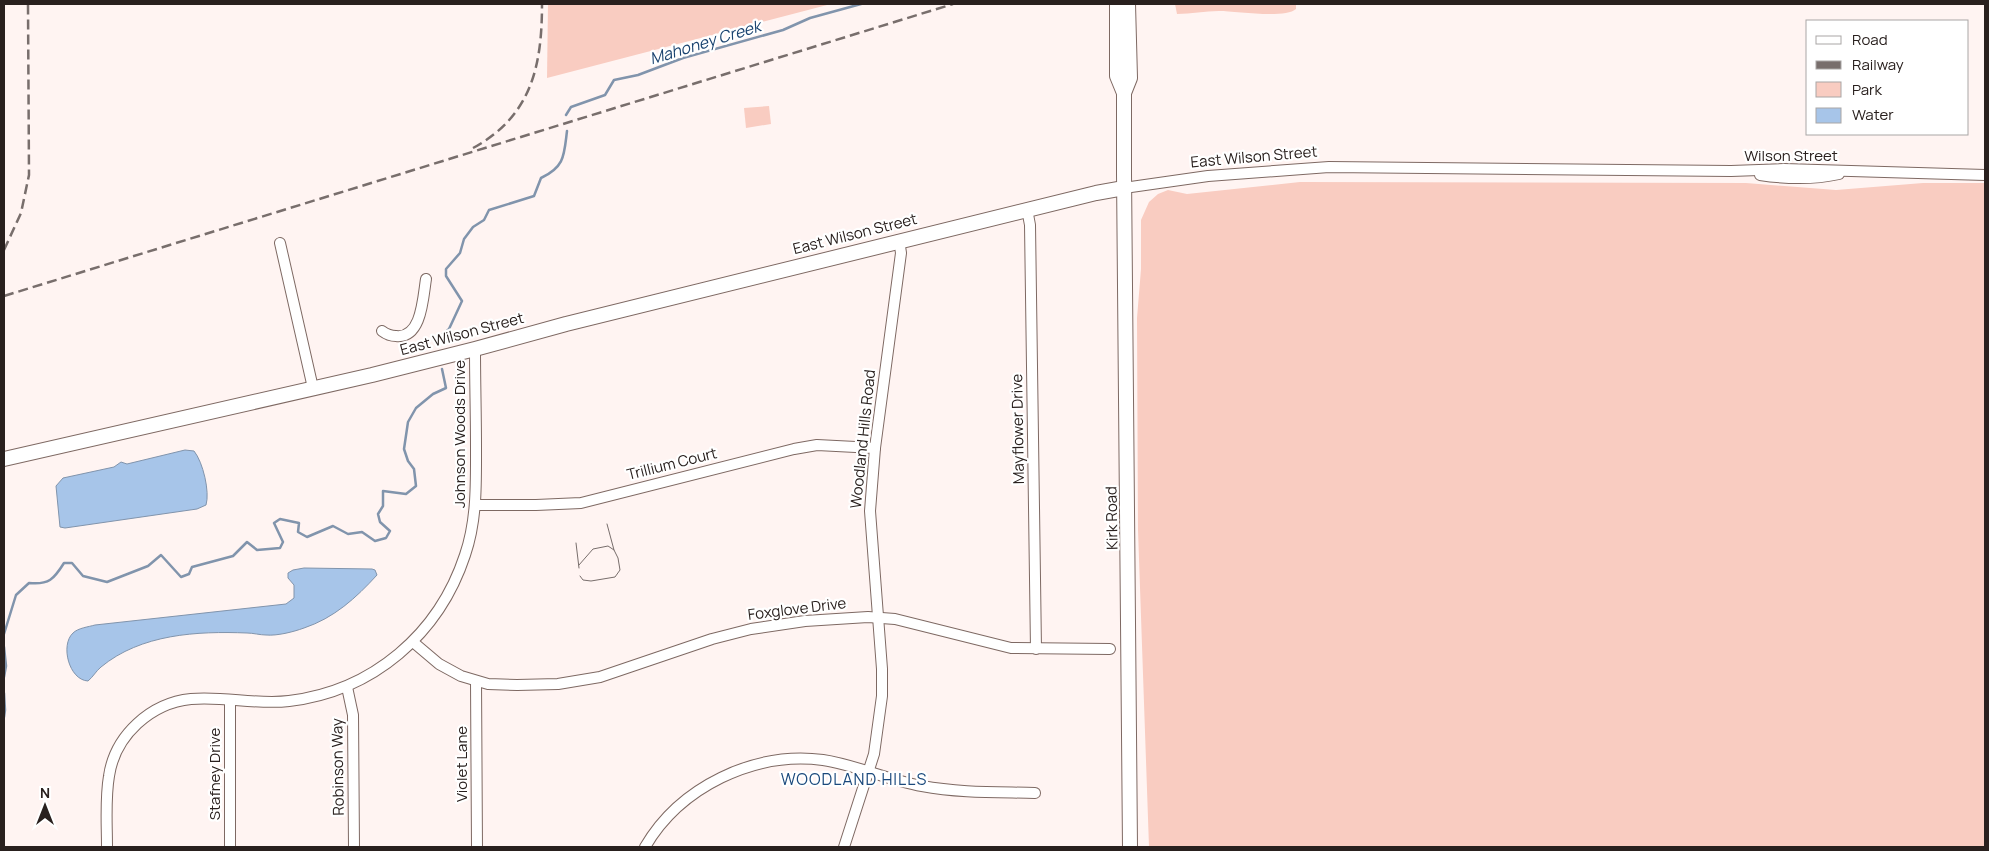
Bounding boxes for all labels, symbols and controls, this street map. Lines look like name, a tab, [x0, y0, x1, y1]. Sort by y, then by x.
water label: Mahoney Creek	[647, 14, 765, 69]
legend	[1806, 20, 1969, 135]
text: Road	[1852, 29, 1888, 50]
text: Railway	[1852, 54, 1904, 75]
text: Park	[1852, 79, 1882, 100]
text: Water	[1852, 104, 1894, 125]
street label: East Wilson Street	[1190, 140, 1318, 173]
street label: Wilson Street	[1744, 145, 1838, 166]
street label: East Wilson Street	[791, 208, 919, 259]
street label: East Wilson Street	[398, 307, 526, 360]
street label: Johnson Woods Drive	[449, 360, 470, 508]
street label: Woodland Hills Road	[845, 368, 880, 509]
street label: Mayflower Drive	[1006, 373, 1029, 484]
street label: Trillium Court	[625, 442, 719, 485]
street label: Kirk Road	[1100, 486, 1123, 550]
street label: Foxglove Drive	[747, 592, 847, 625]
street label: Robinson Way	[326, 718, 349, 816]
street label: Violet Lane	[451, 726, 472, 802]
street label: Stafney Drive	[204, 728, 225, 820]
district label: WOODLAND HILLS	[781, 768, 927, 790]
north arrow	[20, 781, 70, 831]
text: N	[40, 783, 50, 802]

